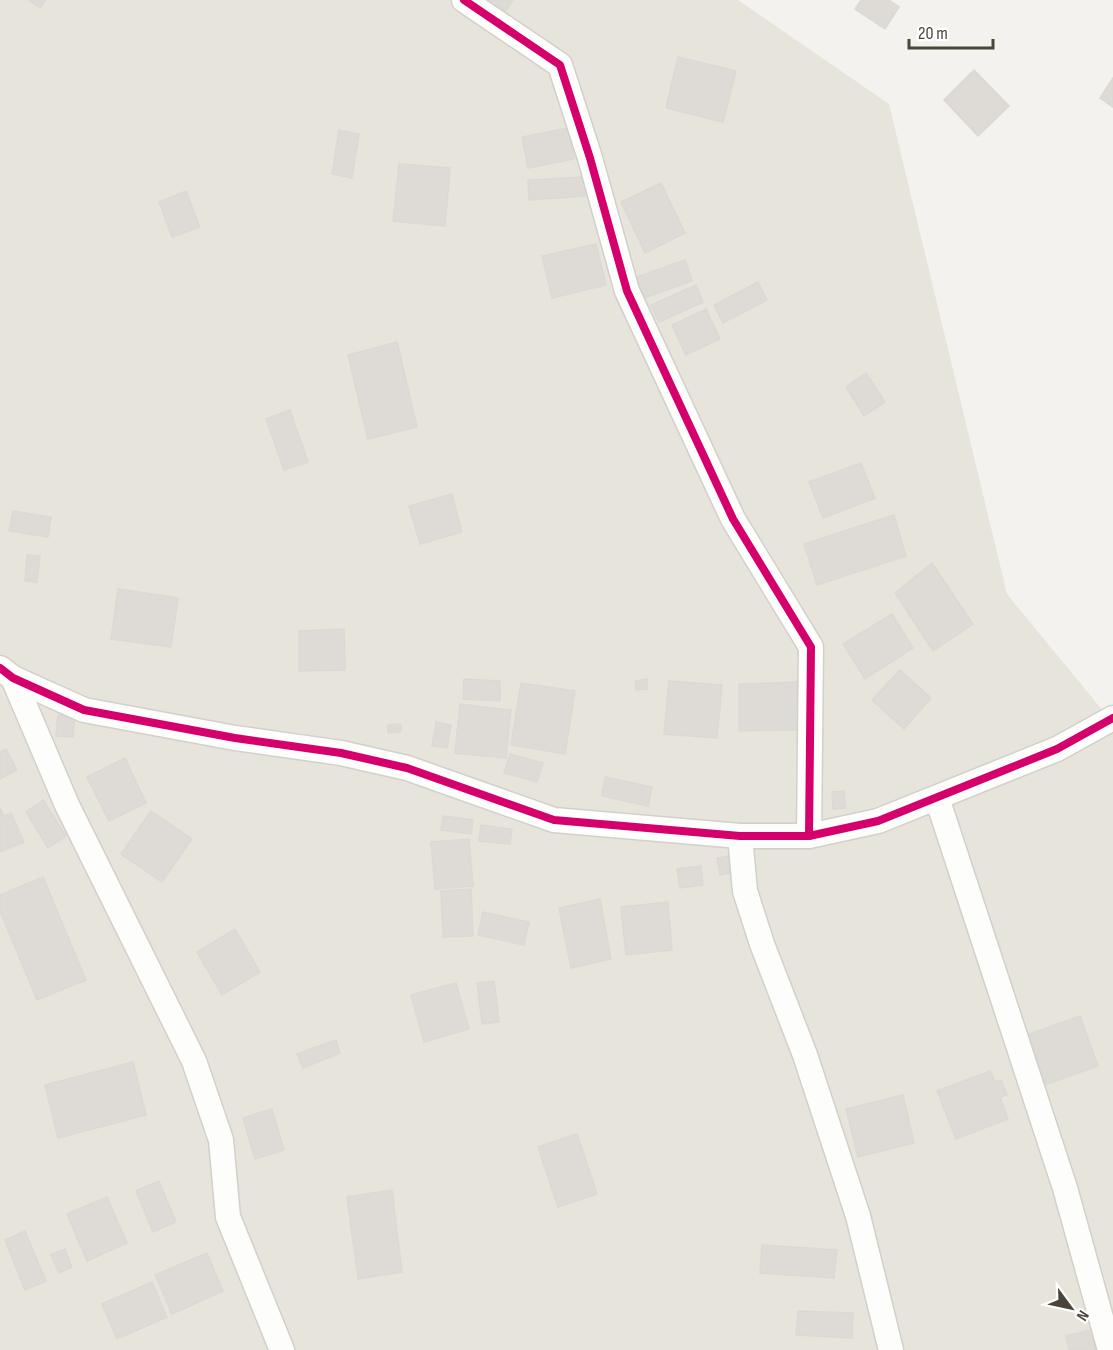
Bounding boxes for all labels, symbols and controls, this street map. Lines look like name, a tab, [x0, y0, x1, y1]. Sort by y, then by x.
scale bar	[909, 12, 993, 50]
text: 20 m	[918, 23, 948, 44]
north arrow	[1041, 1278, 1101, 1338]
text: N	[1072, 1307, 1093, 1324]

